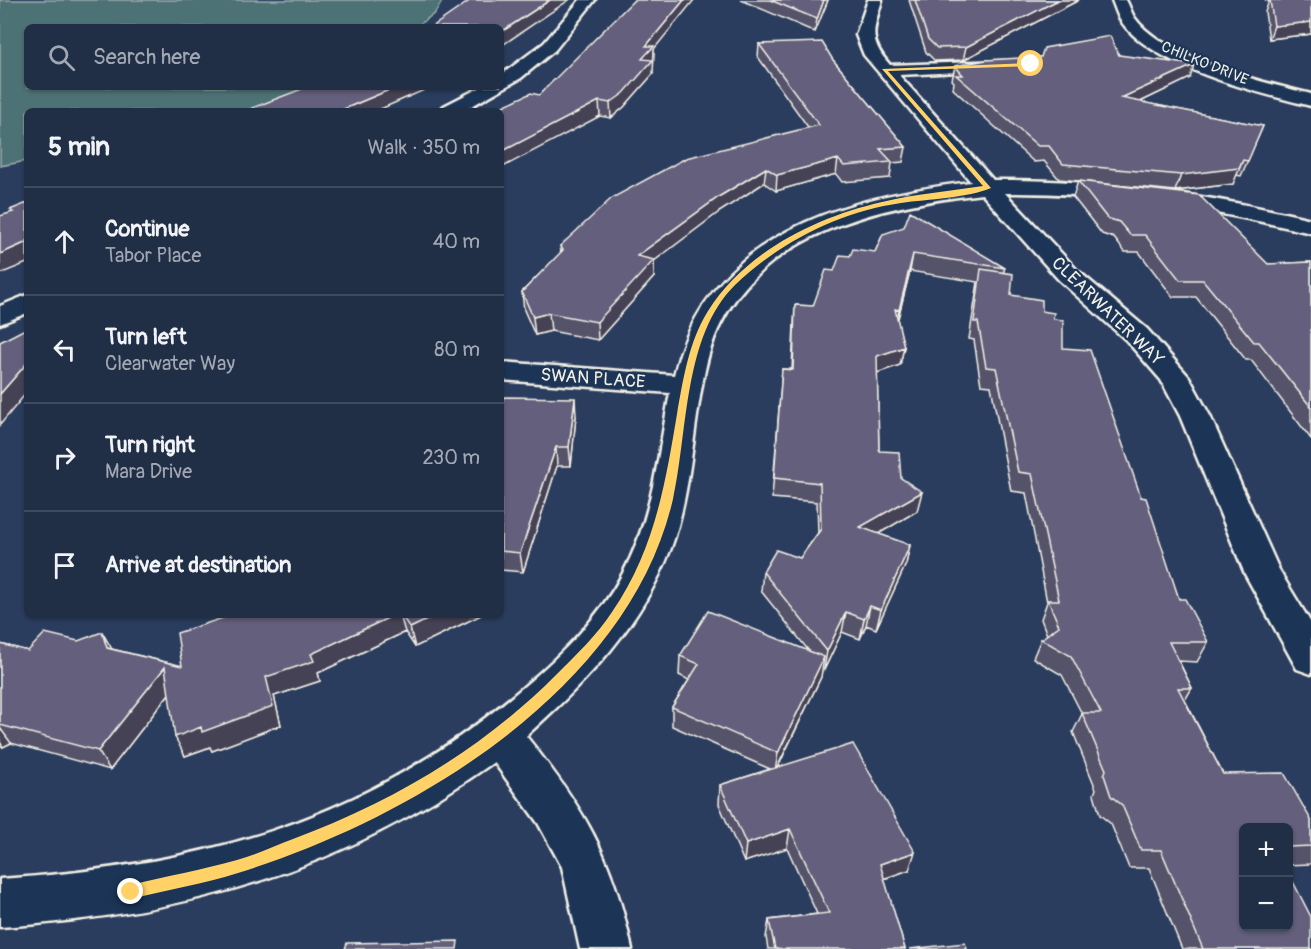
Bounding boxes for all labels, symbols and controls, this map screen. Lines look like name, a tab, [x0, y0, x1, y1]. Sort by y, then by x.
search box	[24, 24, 504, 90]
street label: CHILKO DRIVE	[1158, 37, 1251, 90]
icon: search	[45, 41, 78, 74]
text: Search here	[93, 43, 200, 71]
route start	[1017, 50, 1043, 76]
text: 5 min	[48, 131, 110, 163]
text: Walk · 350 m	[368, 135, 480, 160]
text: Continue	[105, 215, 189, 243]
icon: ahead	[48, 225, 81, 258]
text: 40 m	[433, 229, 480, 254]
text: Tabor Place	[105, 243, 201, 268]
street label: CLEARWATER WAY	[1047, 252, 1169, 371]
text: Turn left	[105, 323, 187, 351]
icon: left	[48, 333, 81, 366]
text: 80 m	[434, 337, 480, 362]
text: Clearwater Way	[105, 351, 235, 376]
street label: SWAN PLACE	[540, 363, 646, 394]
text: Turn right	[105, 431, 195, 459]
icon: right	[48, 441, 81, 474]
text: 230 m	[423, 445, 480, 470]
text: Mara Drive	[105, 459, 192, 484]
icon: arrive	[48, 549, 81, 582]
text: Arrive at destination	[105, 551, 291, 579]
map controls	[1239, 823, 1293, 931]
button: +	[1239, 823, 1293, 877]
button: −	[1239, 877, 1293, 931]
route end	[117, 878, 143, 904]

